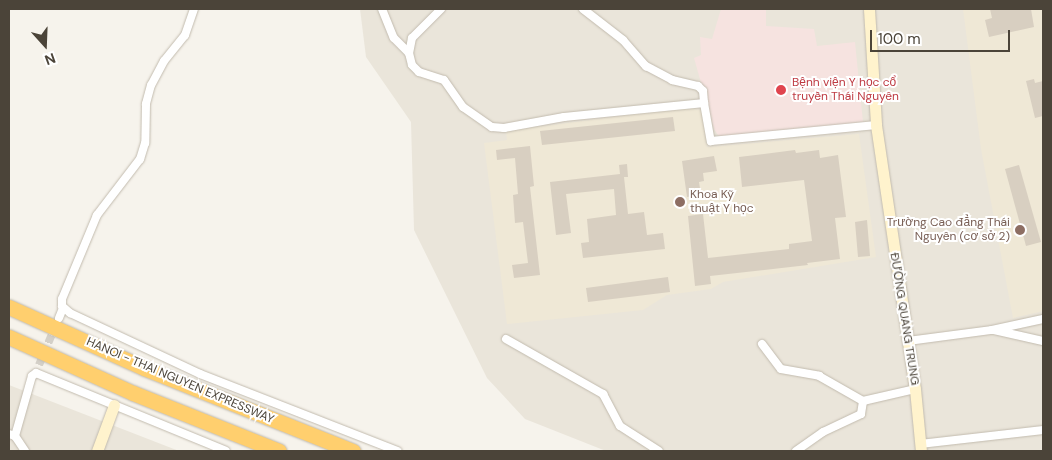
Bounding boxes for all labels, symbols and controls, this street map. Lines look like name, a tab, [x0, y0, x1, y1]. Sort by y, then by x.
north arrow	[20, 20, 70, 70]
scale bar	[872, 20, 1012, 52]
text: 100 m	[878, 29, 921, 49]
text: N	[42, 49, 58, 69]
place label: Bệnh viện Y học cổ truyền Thái Nguyên	[792, 76, 899, 104]
marker: Bệnh viện Y học cổ truyền Thái Nguyên	[774, 83, 788, 97]
place label: Khoa Kỹ thuật Y học	[690, 188, 754, 216]
marker: Khoa Kỹ thuật Y học	[674, 196, 686, 208]
place label: Trường Cao đẳng Thái Nguyên (cơ sở 2)	[887, 216, 1010, 244]
marker: Trường Cao đẳng Thái Nguyên (cơ sở 2)	[1014, 224, 1026, 236]
street label: ĐƯỜNG QUANG TRUNG	[886, 252, 922, 386]
street label: HANOI - THAI NGUYEN EXPRESSWAY	[84, 335, 276, 427]

